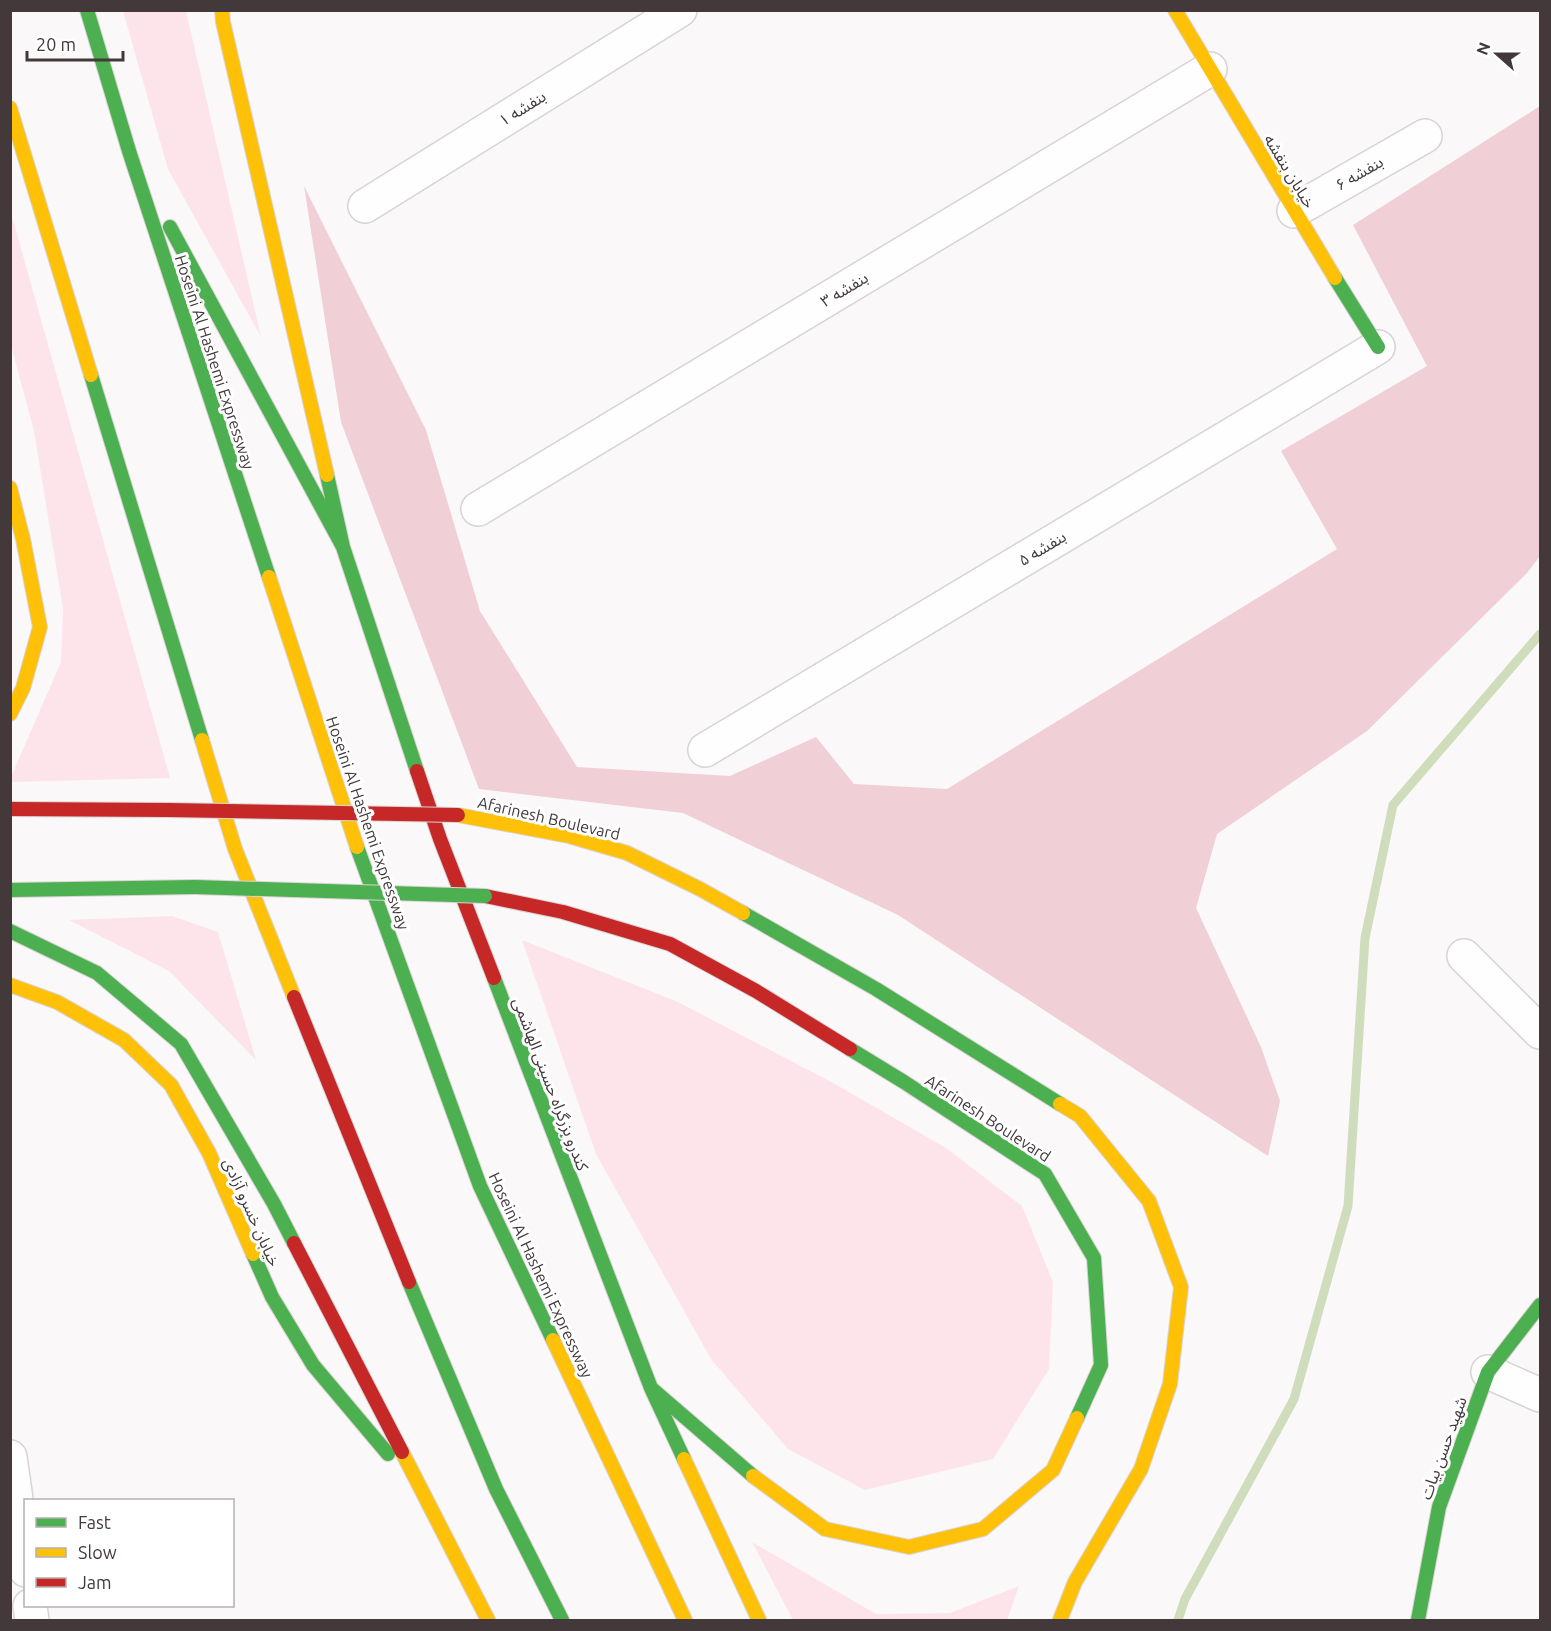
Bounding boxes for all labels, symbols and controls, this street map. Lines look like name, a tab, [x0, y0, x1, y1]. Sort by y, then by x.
scale bar	[27, 24, 123, 62]
north arrow	[1467, 24, 1527, 84]
text: 20 m	[36, 34, 76, 54]
text: N	[1472, 40, 1494, 57]
street label: بنفشه ۱	[495, 87, 549, 129]
street label: خیابان بنفشه	[1260, 131, 1319, 212]
street label: بنفشه ۶	[1332, 152, 1386, 194]
street label: Hoseini Al Hashemi Expressway	[172, 252, 258, 472]
street label: بنفشه ۳	[817, 268, 871, 310]
street label: بنفشه ۵	[1015, 527, 1069, 569]
street label: Hoseini Al Hashemi Expressway	[323, 714, 413, 932]
street label: Afarinesh Boulevard	[476, 793, 622, 843]
street label: کندرو بزرگراه حسینی الهاشمی	[509, 995, 592, 1174]
street label: Afarinesh Boulevard	[922, 1071, 1054, 1165]
street label: خیابان خسرو آزادی	[219, 1155, 284, 1269]
street label: Hoseini Al Hashemi Expressway	[485, 1169, 597, 1381]
street label: شهید حسن بیات	[1416, 1394, 1471, 1502]
legend	[24, 1499, 234, 1607]
text: Fast	[78, 1512, 111, 1532]
text: Slow	[78, 1542, 117, 1562]
text: Jam	[78, 1572, 112, 1592]

